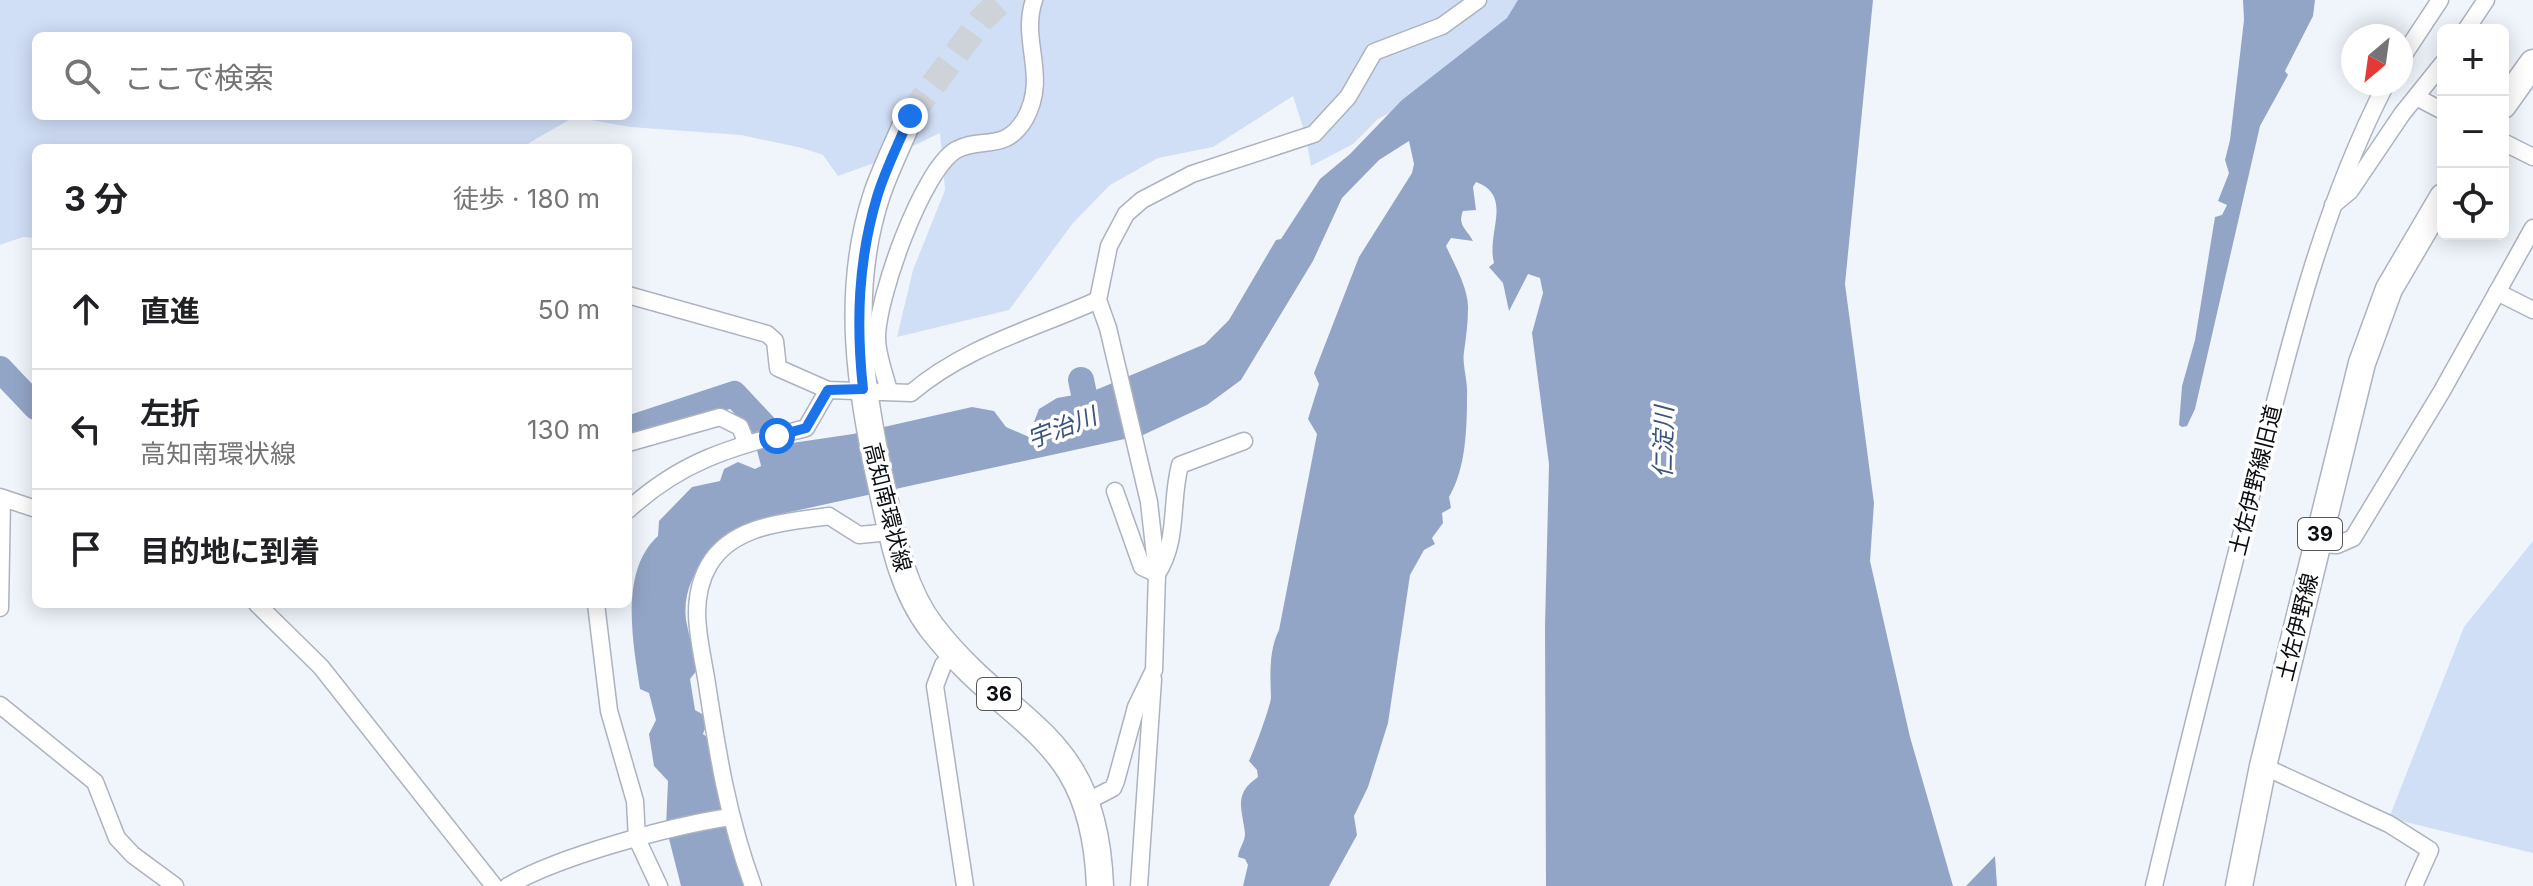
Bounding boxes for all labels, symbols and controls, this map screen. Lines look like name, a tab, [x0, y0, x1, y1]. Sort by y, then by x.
north arrow	[2341, 24, 2413, 96]
map controls	[2437, 24, 2509, 240]
button: +	[2437, 24, 2509, 96]
search box	[32, 32, 632, 120]
icon: search	[60, 54, 104, 98]
text: ここで検索	[124, 60, 274, 96]
button: −	[2437, 96, 2509, 168]
route end	[892, 98, 928, 134]
button: locate	[2437, 168, 2509, 240]
text: 3 分	[64, 178, 128, 219]
text: 徒歩 · 180 m	[453, 183, 600, 214]
icon: ahead	[64, 287, 108, 331]
text: 直進	[140, 293, 200, 329]
text: 50 m	[538, 294, 600, 325]
text: 左折	[140, 395, 200, 431]
water label: 宇治川	[1023, 400, 1103, 454]
street label: 土佐伊野線旧道	[2224, 402, 2286, 558]
water label: 仁淀川	[1648, 403, 1679, 478]
icon: left	[64, 407, 108, 451]
text: 130 m	[527, 414, 600, 445]
route start	[759, 418, 795, 454]
text: 高知南環状線	[140, 438, 296, 469]
street label: 高知南環状線	[859, 440, 917, 574]
road number: 39	[2298, 518, 2342, 550]
icon: arrive	[64, 527, 108, 571]
text: 目的地に到着	[140, 533, 320, 569]
street label: 土佐伊野線	[2271, 570, 2323, 684]
road number: 36	[977, 678, 1021, 710]

